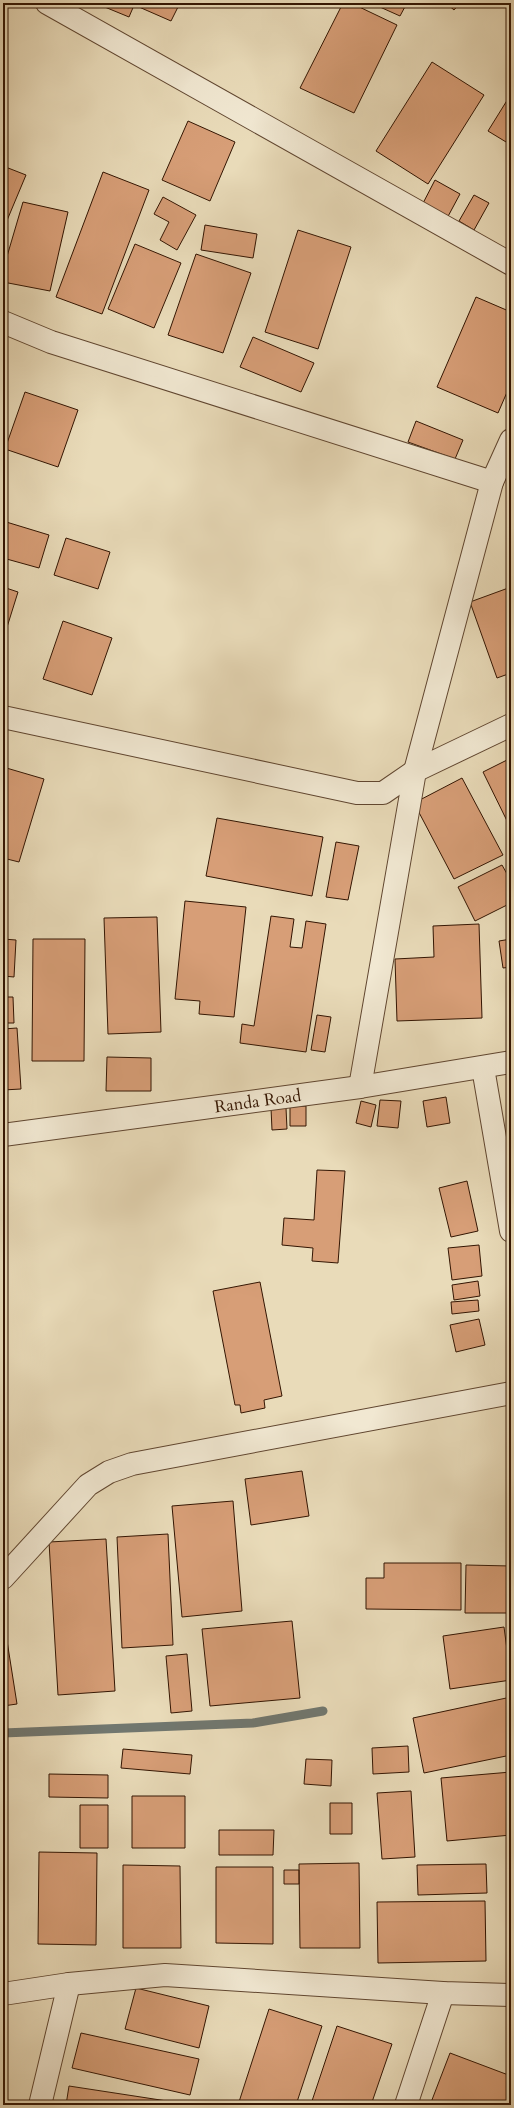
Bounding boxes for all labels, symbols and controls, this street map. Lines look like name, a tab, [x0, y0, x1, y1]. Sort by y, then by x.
street label: Randa Road	[213, 1084, 302, 1118]

